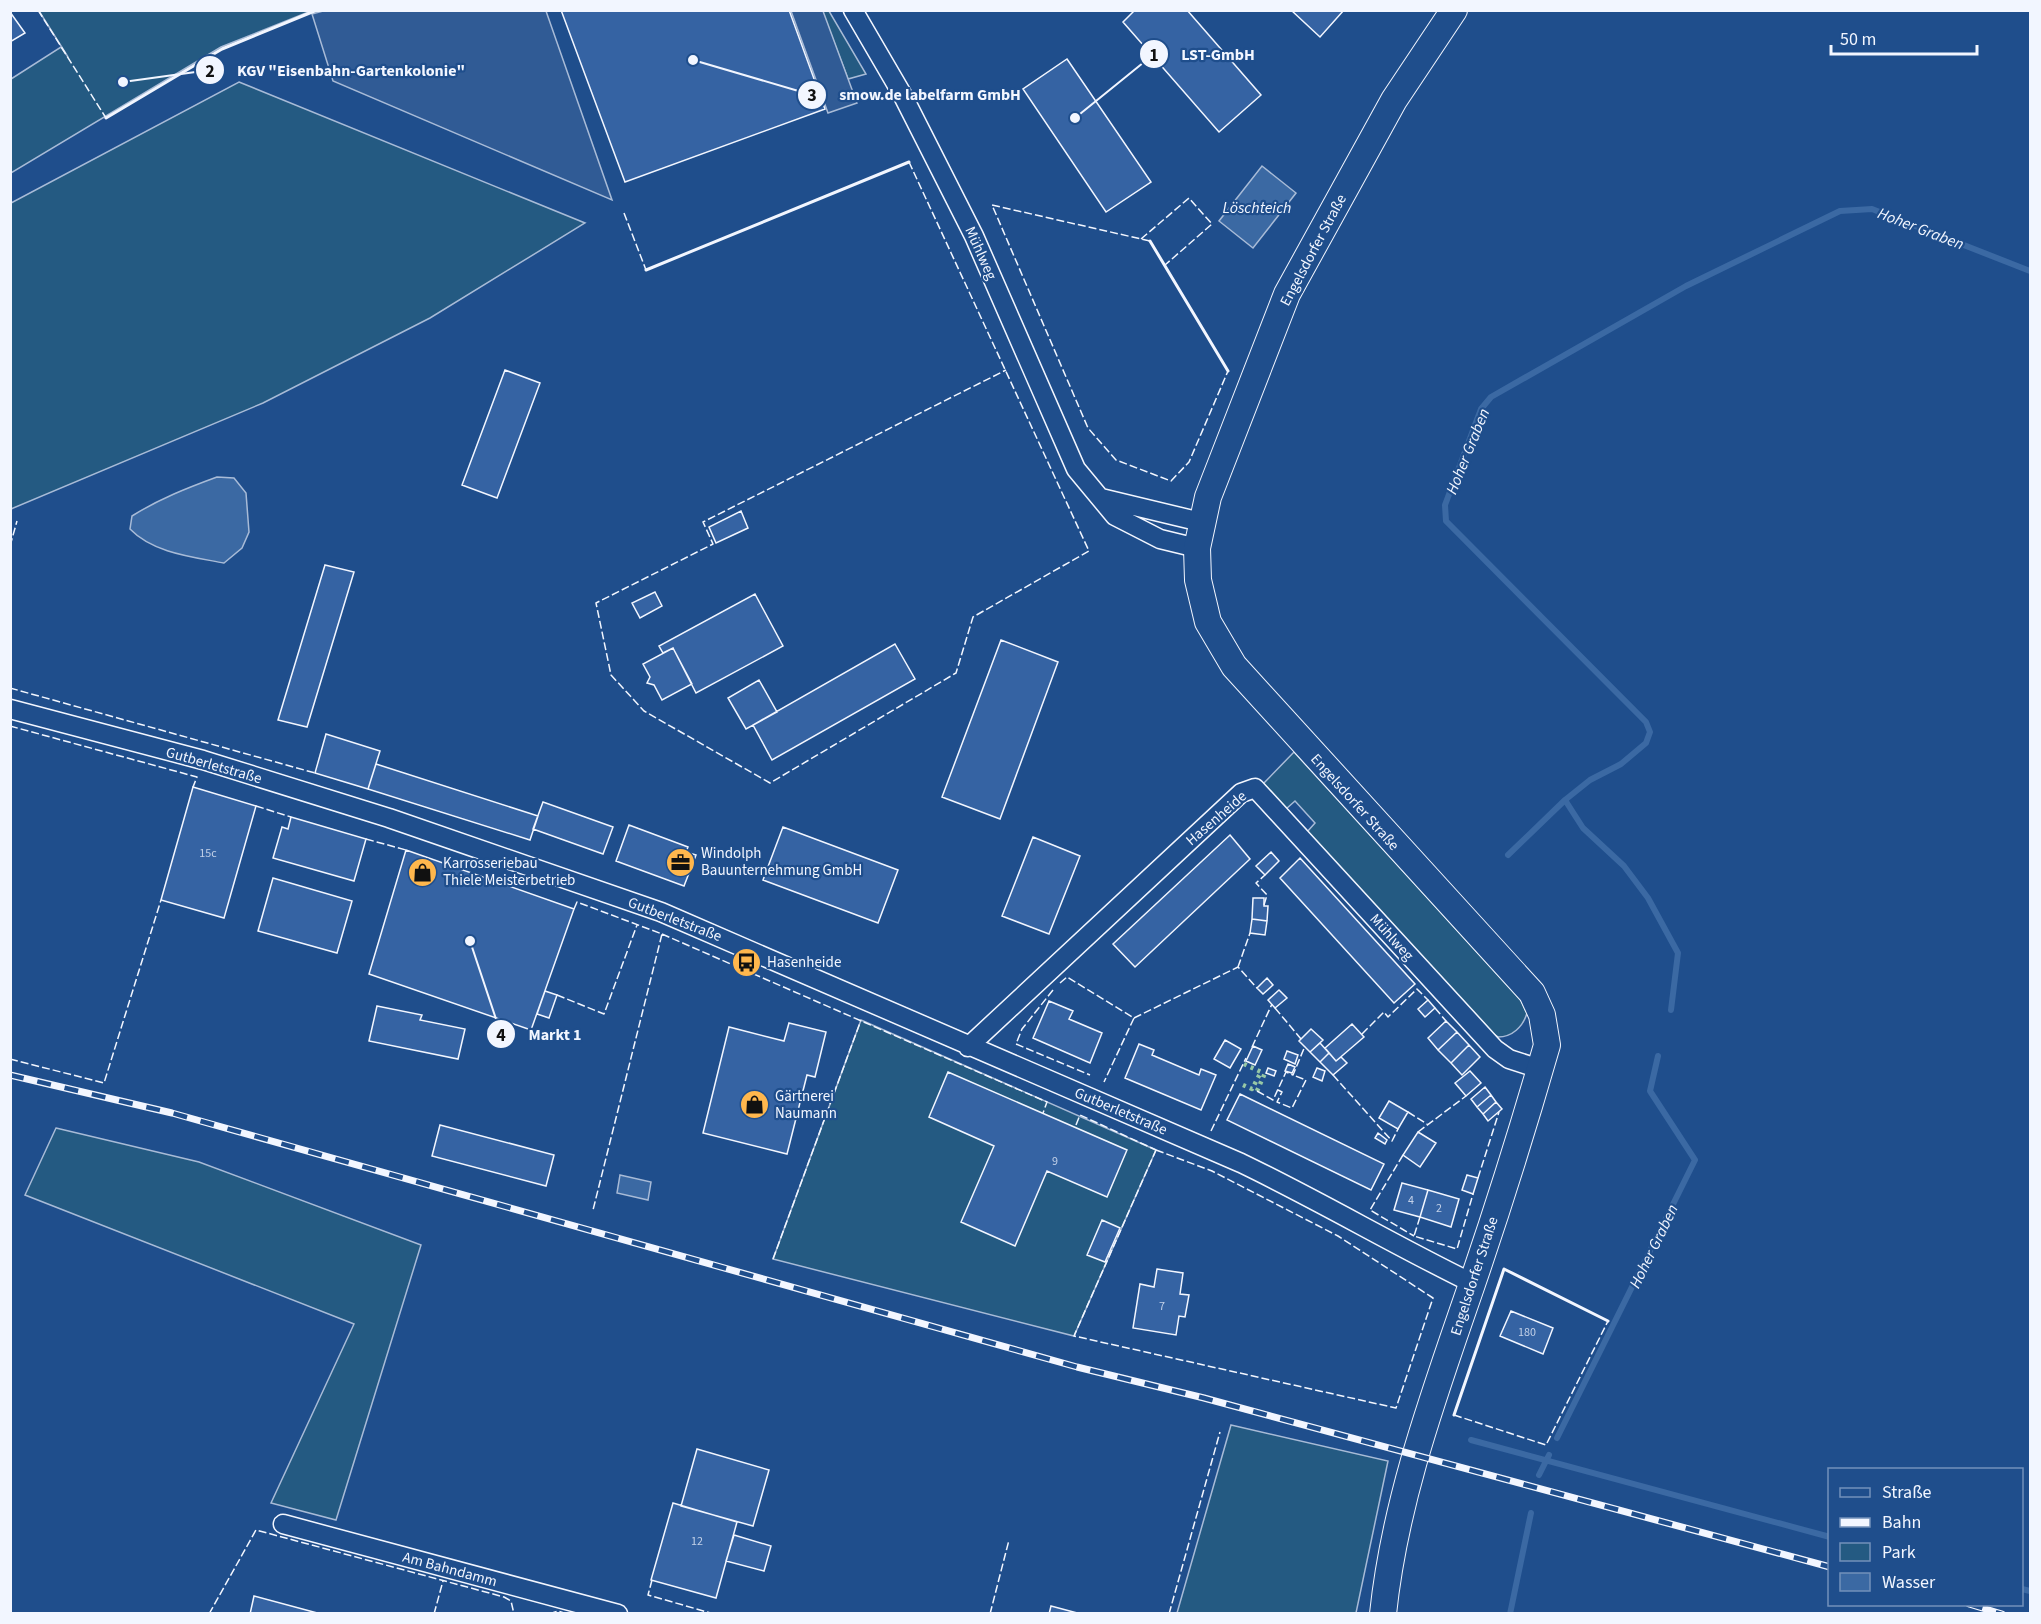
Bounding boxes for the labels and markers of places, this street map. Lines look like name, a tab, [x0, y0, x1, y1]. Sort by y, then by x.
callout: LST-GmbH	[1139, 37, 1267, 71]
callout: KGV "Eisenbahn-Gartenkolonie"	[195, 53, 477, 87]
callout: smow.de labelfarm GmbH	[797, 78, 1033, 112]
place label: Windolph Bauunternehmung GmbH	[701, 843, 862, 881]
office icon: Windolph Bauunternehmung GmbH	[664, 846, 696, 878]
place label: Karrosseriebau Thiele Meisterbetrieb	[443, 853, 575, 891]
shop icon: Karrosseriebau Thiele Meisterbetrieb	[406, 856, 438, 888]
bus stop icon: Hasenheide	[730, 946, 762, 978]
place label: Hasenheide	[767, 952, 841, 973]
callout: Markt 1	[486, 1017, 593, 1051]
place label: Gärtnerei Naumann	[775, 1086, 837, 1124]
shop icon: Gärtnerei Naumann	[738, 1089, 770, 1121]

